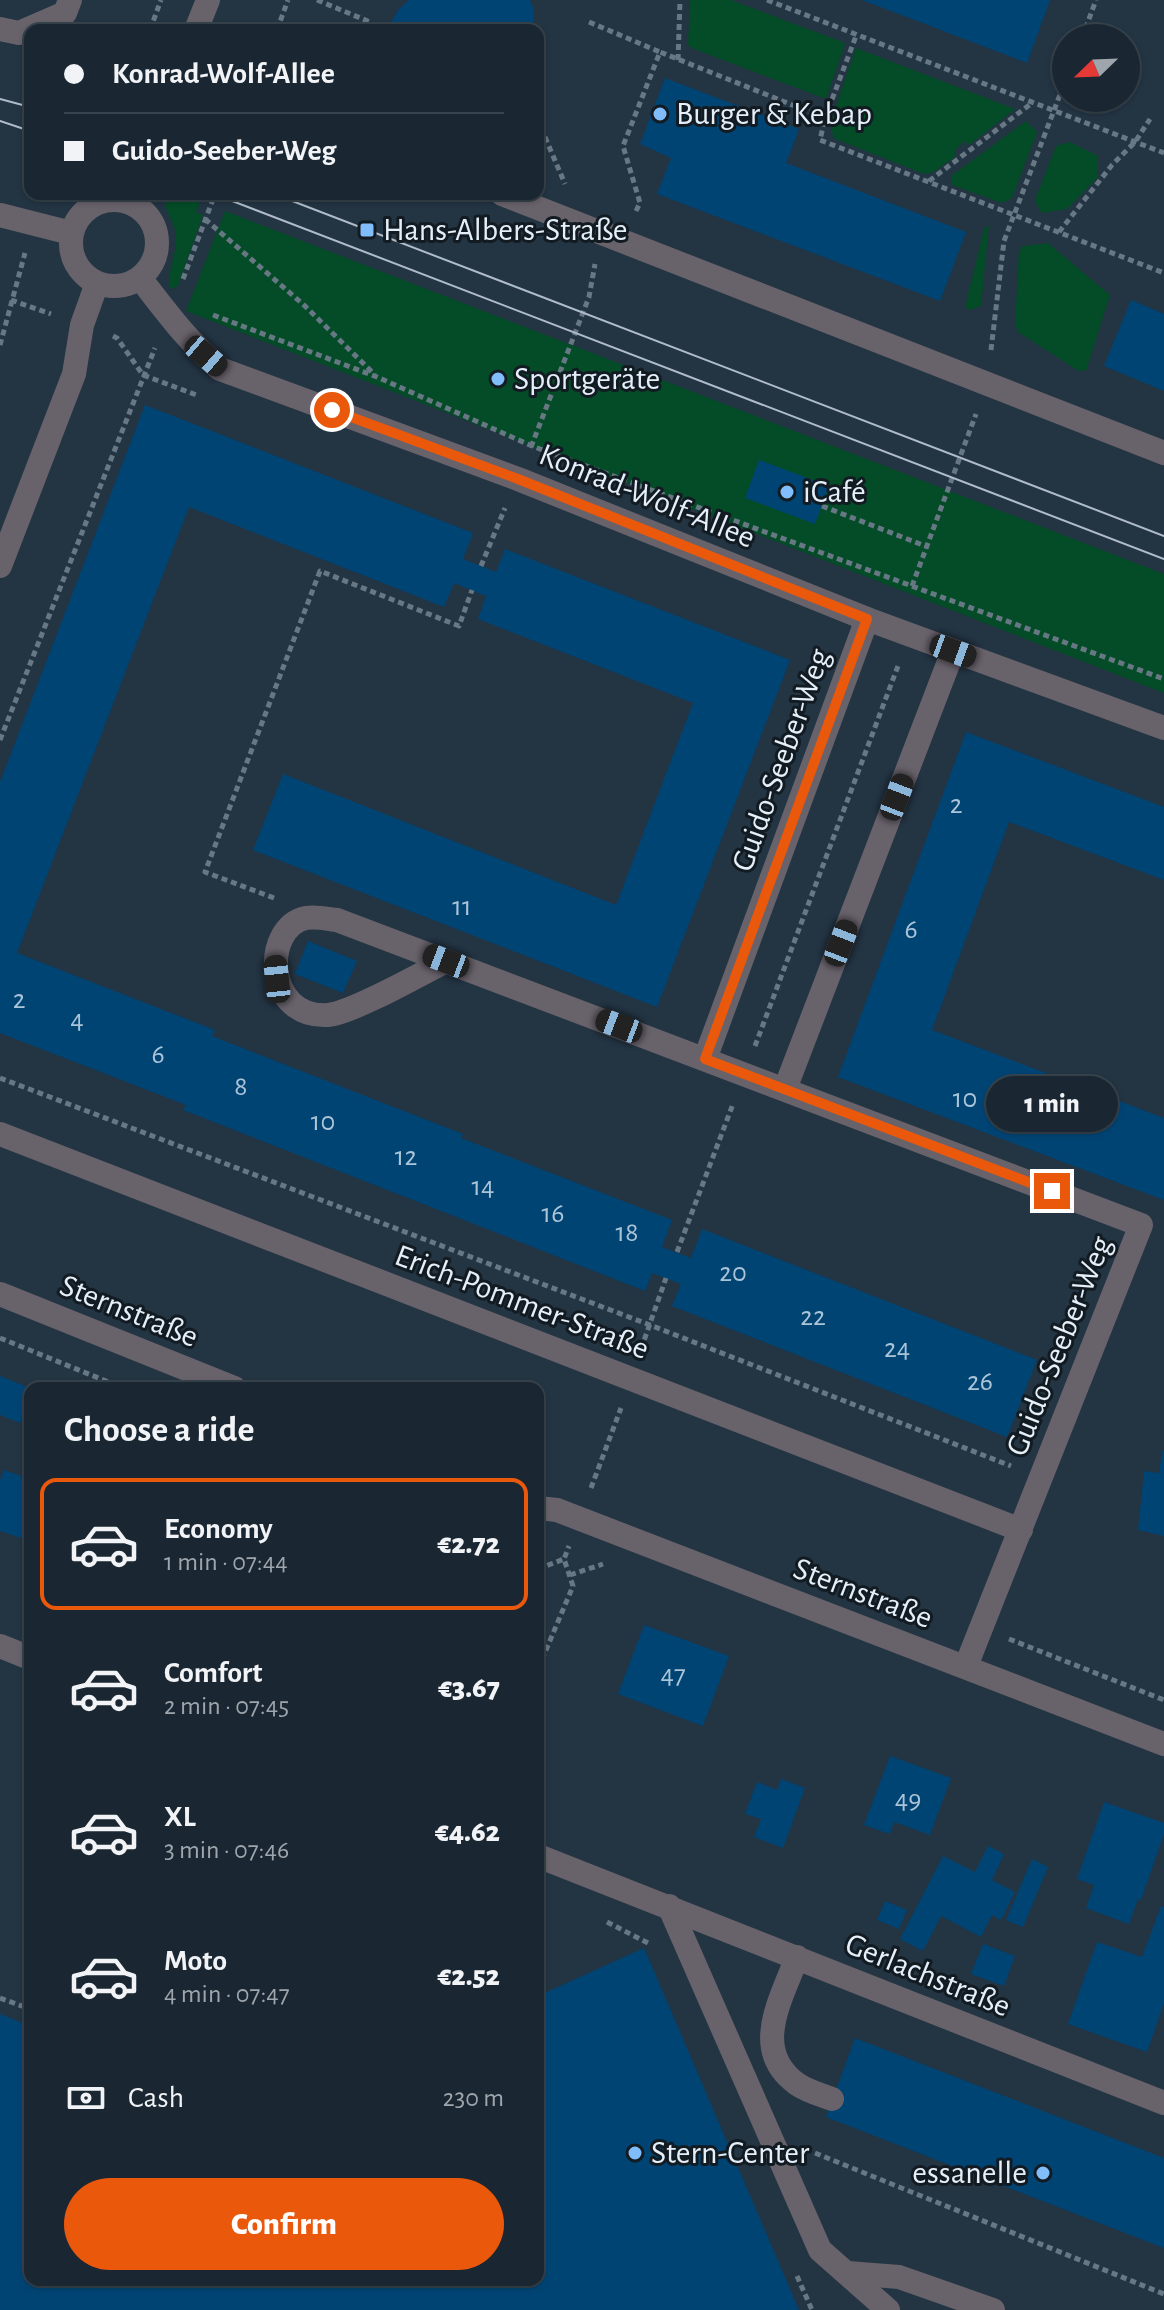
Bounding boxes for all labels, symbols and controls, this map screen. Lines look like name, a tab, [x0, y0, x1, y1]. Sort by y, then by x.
north arrow	[1052, 24, 1140, 112]
map controls	[1052, 24, 1140, 112]
text: Konrad-Wolf-Allee	[112, 59, 335, 89]
place label: Burger & Kebap	[676, 98, 872, 130]
marker: Burger & Kebap	[651, 105, 669, 123]
text: Guido-Seeber-Weg	[112, 136, 336, 166]
place label: Hans-Albers-Straße	[383, 214, 627, 246]
marker: Hans-Albers-Straße	[358, 221, 376, 239]
car	[180, 331, 232, 381]
place label: Sportgeräte	[514, 363, 660, 395]
marker: Sportgeräte	[489, 370, 507, 388]
route start	[314, 392, 350, 428]
street label: Konrad-Wolf-Allee	[535, 438, 759, 554]
place label: iCafé	[803, 476, 866, 508]
marker: iCafé	[778, 483, 796, 501]
car	[926, 632, 980, 670]
street label: Guido-Seeber-Weg	[726, 644, 836, 875]
car	[877, 770, 917, 824]
house number: 2	[950, 791, 962, 819]
house number: 11	[452, 893, 472, 921]
car	[821, 916, 861, 970]
house number: 6	[904, 916, 918, 944]
car	[419, 941, 473, 981]
car	[263, 954, 291, 1004]
house number: 2	[13, 986, 25, 1014]
house number: 4	[70, 1006, 84, 1034]
car	[592, 1006, 646, 1046]
house number: 6	[151, 1041, 165, 1069]
house number: 8	[234, 1073, 248, 1101]
callout: 1 min	[986, 1075, 1118, 1131]
house number: 10	[953, 1085, 977, 1113]
text: 1 min	[1024, 1091, 1080, 1117]
house number: 10	[311, 1108, 335, 1136]
house number: 12	[395, 1143, 417, 1171]
house number: 14	[471, 1173, 495, 1201]
route end	[1034, 1173, 1070, 1209]
house number: 16	[542, 1200, 564, 1228]
house number: 18	[616, 1219, 638, 1247]
street label: Guido-Seeber-Weg	[1000, 1231, 1118, 1460]
street label: Erich-Pommer-Straße	[391, 1239, 653, 1365]
house number: 20	[719, 1259, 747, 1287]
street label: Sternstraße	[55, 1269, 203, 1353]
house number: 22	[800, 1303, 826, 1331]
house number: 24	[884, 1335, 910, 1363]
house number: 26	[967, 1368, 993, 1396]
text: Choose a ride	[64, 1412, 254, 1448]
icon: car	[68, 1508, 140, 1580]
text: Economy	[164, 1514, 273, 1544]
text: €2.72	[437, 1529, 500, 1559]
text: 1 min · 07:44	[164, 1549, 288, 1575]
street label: Sternstraße	[789, 1552, 937, 1634]
icon: car	[68, 1652, 140, 1724]
text: Comfort	[164, 1658, 263, 1688]
house number: 47	[660, 1661, 686, 1689]
text: €3.67	[438, 1673, 500, 1703]
text: 2 min · 07:45	[164, 1693, 289, 1719]
house number: 49	[895, 1786, 921, 1814]
icon: car	[68, 1796, 140, 1868]
text: XL	[164, 1802, 196, 1832]
text: €4.62	[435, 1817, 500, 1847]
text: 3 min · 07:46	[164, 1837, 289, 1863]
street label: Gerlachstraße	[841, 1927, 1015, 2023]
icon: car	[68, 1940, 140, 2012]
text: Moto	[164, 1946, 227, 1976]
text: €2.52	[438, 1961, 500, 1991]
text: 4 min · 07:47	[164, 1981, 290, 2007]
icon: cash	[64, 2076, 108, 2120]
text: Cash	[128, 2083, 184, 2113]
text: 230 m	[443, 2085, 504, 2111]
place label: Stern-Center	[651, 2137, 810, 2169]
marker: Stern-Center	[626, 2144, 644, 2162]
place label: essanelle	[912, 2157, 1027, 2189]
marker: essanelle	[1034, 2164, 1052, 2182]
button: Confirm	[64, 2178, 504, 2270]

